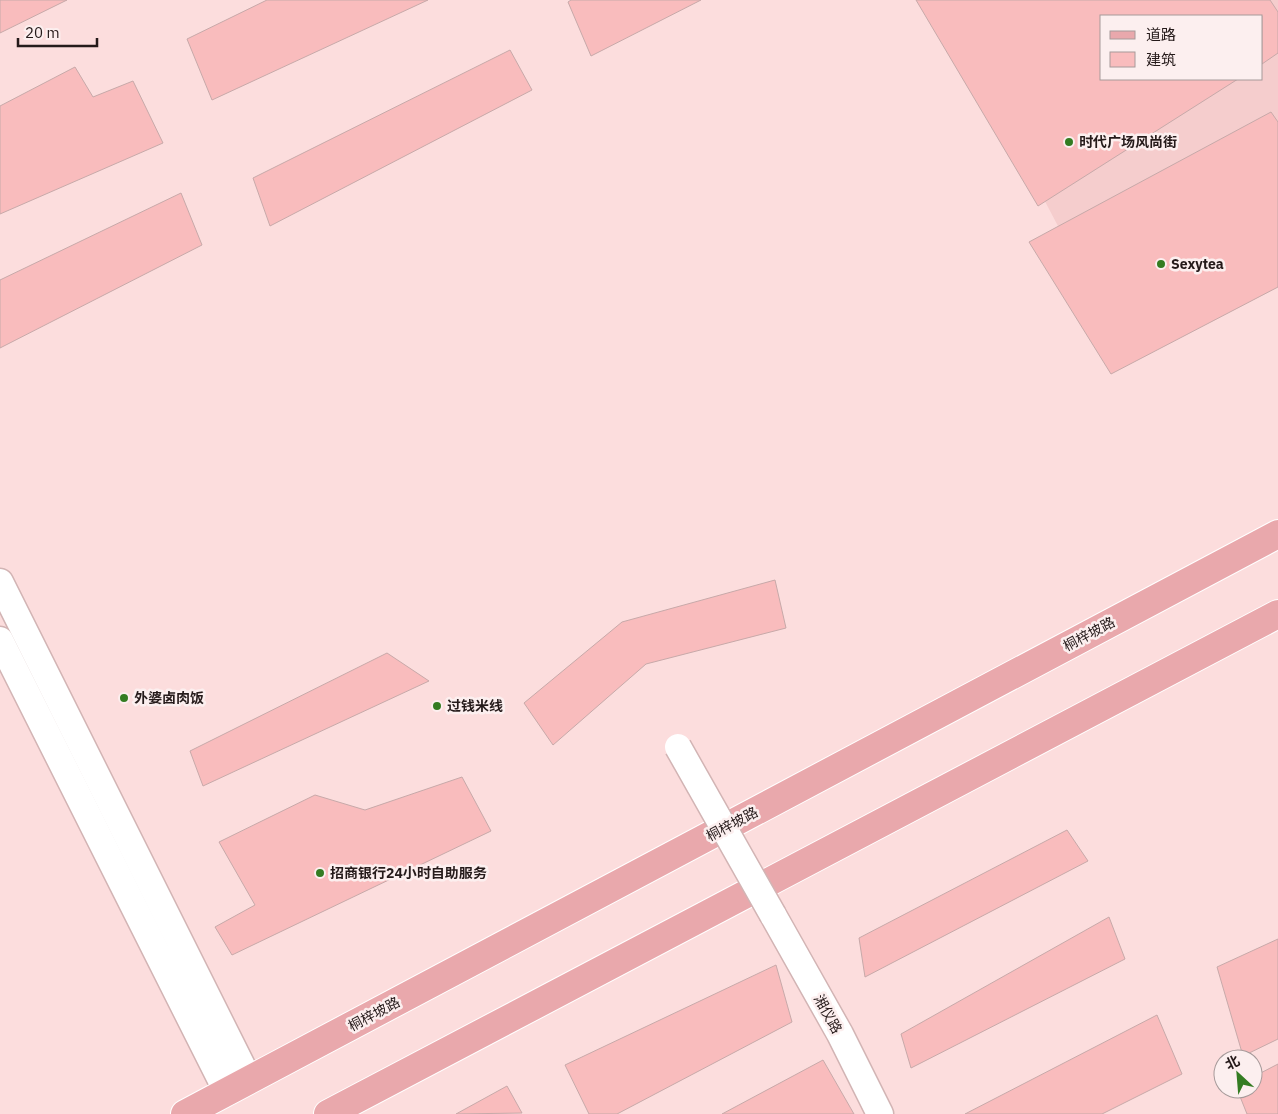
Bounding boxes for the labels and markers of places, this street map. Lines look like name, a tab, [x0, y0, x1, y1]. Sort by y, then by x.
place label: 时代广场风尚街	[1079, 133, 1177, 151]
marker: 时代广场风尚街	[1063, 136, 1075, 148]
place label: Sexytea	[1171, 255, 1224, 273]
marker: Sexytea	[1155, 258, 1167, 270]
place label: 外婆卤肉饭	[134, 689, 204, 707]
marker: 外婆卤肉饭	[118, 692, 130, 704]
place label: 过钱米线	[447, 697, 503, 715]
marker: 过钱米线	[431, 700, 443, 712]
place label: 招商银行24小时自助服务	[330, 864, 487, 882]
marker: 招商银行24小时自助服务	[314, 867, 326, 879]

